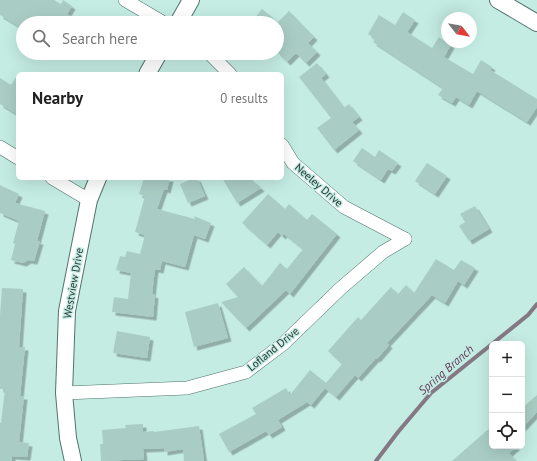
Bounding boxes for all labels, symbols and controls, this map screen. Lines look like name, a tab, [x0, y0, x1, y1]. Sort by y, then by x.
north arrow	[441, 12, 477, 48]
search box	[16, 16, 284, 60]
icon: search	[30, 27, 52, 49]
text: Search here	[62, 29, 138, 48]
text: Nearby	[32, 87, 83, 109]
text: 0 results	[220, 90, 268, 107]
street label: Neeley Drive	[292, 160, 346, 210]
street label: Westview Drive	[60, 246, 86, 320]
street label: Lofland Drive	[244, 324, 302, 374]
water label: Spring Branch	[415, 341, 477, 398]
map controls	[489, 341, 525, 449]
button: +	[489, 341, 525, 377]
button: −	[489, 377, 525, 413]
button: locate	[489, 413, 525, 449]

